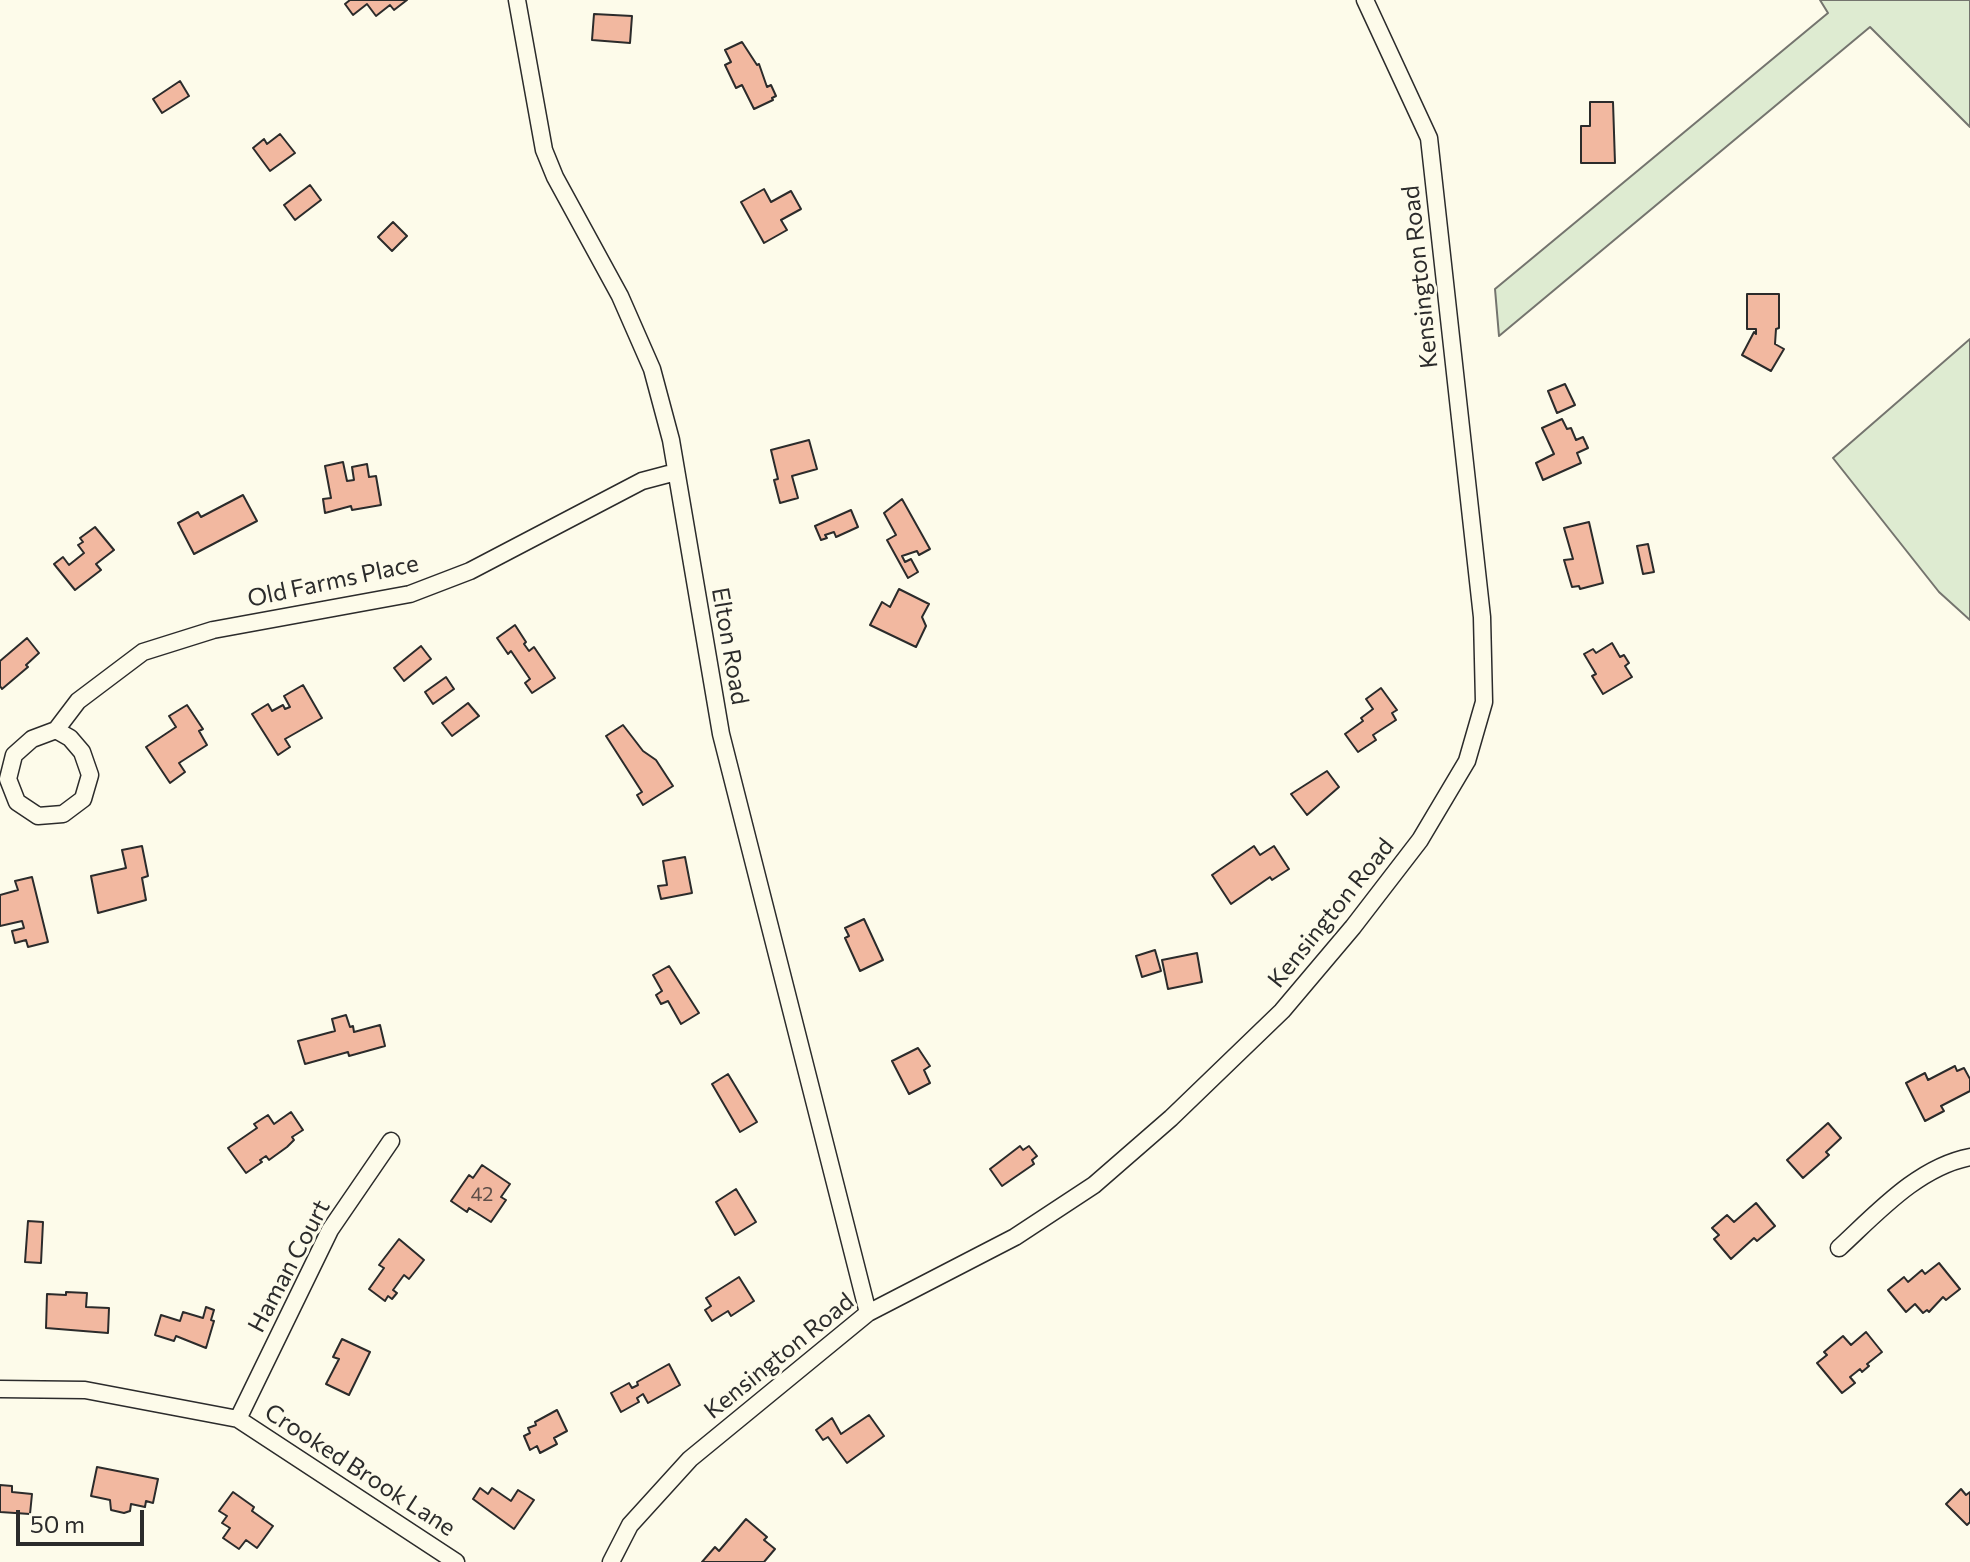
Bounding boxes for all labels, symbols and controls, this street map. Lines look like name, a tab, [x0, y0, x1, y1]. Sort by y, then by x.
street label: Kensington Road	[1396, 184, 1444, 370]
street label: Old Farms Place	[245, 549, 421, 613]
street label: Elton Road	[706, 585, 754, 707]
street label: Kensington Road	[1262, 832, 1400, 994]
house number: 42	[471, 1182, 493, 1206]
street label: Haman Court	[242, 1195, 336, 1337]
street label: Kensington Road	[698, 1287, 860, 1425]
street label: Crooked Brook Lane	[259, 1398, 461, 1542]
scale bar	[20, 1494, 148, 1544]
text: 50 m	[30, 1509, 85, 1538]

